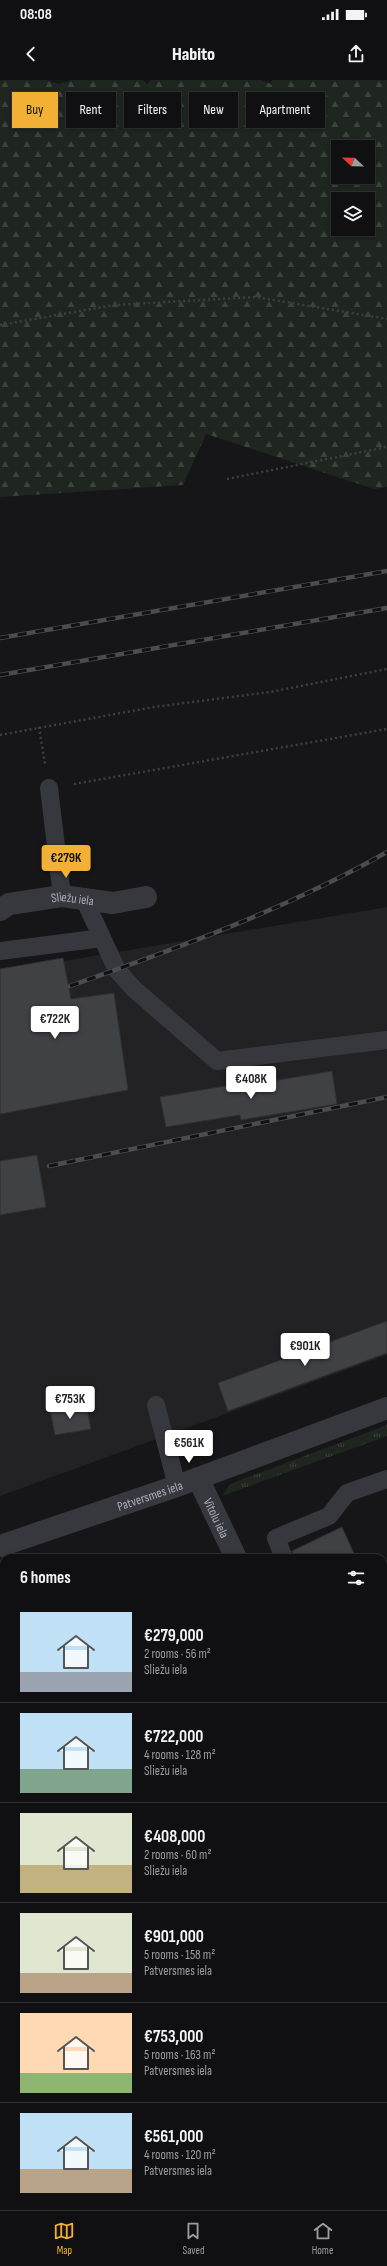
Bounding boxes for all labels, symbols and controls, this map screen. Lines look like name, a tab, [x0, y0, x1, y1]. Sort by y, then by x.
text: 08:08	[20, 5, 52, 24]
icon: back	[20, 43, 42, 65]
icon: share	[345, 43, 367, 65]
text: Habito	[172, 44, 215, 65]
chip: Buy	[12, 92, 58, 128]
chip: Rent	[66, 92, 116, 128]
chip: Filters	[124, 92, 181, 128]
chip: New	[189, 92, 238, 128]
chip: Apartment	[246, 92, 325, 128]
north arrow	[331, 140, 375, 184]
map controls	[331, 140, 375, 236]
button: layers	[331, 192, 375, 236]
pin: €279K	[38, 845, 94, 879]
text: €279K	[51, 850, 81, 866]
street label: Sliežu iela	[50, 889, 95, 909]
pin: €722K	[27, 1006, 83, 1040]
text: €722K	[40, 1011, 70, 1027]
pin: €408K	[223, 1066, 279, 1100]
text: €408K	[235, 1071, 267, 1087]
pin: €901K	[277, 1333, 333, 1367]
text: €901K	[290, 1338, 320, 1354]
pin: €753K	[42, 1386, 98, 1420]
text: €753K	[55, 1391, 85, 1407]
pin: €561K	[161, 1430, 217, 1464]
text: €561K	[174, 1435, 204, 1451]
street label: Patversmes iela	[115, 1478, 185, 1515]
street label: Vītolu iela	[200, 1496, 232, 1541]
icon: filters	[345, 1567, 367, 1589]
text: 6 homes	[20, 1568, 71, 1588]
text: €279,000	[144, 1626, 204, 1646]
icon: home	[52, 1628, 100, 1676]
text: 2 rooms · 56 m²	[144, 1646, 211, 1662]
text: Sliežu iela	[144, 1662, 187, 1678]
text: €722,000	[144, 1727, 203, 1747]
icon: home	[52, 1729, 100, 1777]
text: 4 rooms · 128 m²	[144, 1747, 216, 1763]
text: Sliežu iela	[144, 1763, 187, 1779]
text: €408,000	[144, 1827, 205, 1847]
icon: home	[52, 1829, 100, 1877]
text: 2 rooms · 60 m²	[144, 1847, 211, 1863]
text: Sliežu iela	[144, 1863, 187, 1879]
text: €901,000	[144, 1927, 204, 1947]
icon: home	[52, 1929, 100, 1977]
text: 5 rooms · 158 m²	[144, 1947, 215, 1963]
text: Patversmes iela	[144, 1963, 212, 1979]
text: €753,000	[144, 2027, 203, 2047]
icon: home	[52, 2029, 100, 2077]
text: 5 rooms · 163 m²	[144, 2047, 215, 2063]
text: Patversmes iela	[144, 2063, 212, 2079]
text: €561,000	[144, 2127, 203, 2147]
icon: home	[52, 2129, 100, 2177]
text: 4 rooms · 120 m²	[144, 2147, 216, 2163]
text: Patversmes iela	[144, 2163, 212, 2179]
tab: Map	[53, 2220, 75, 2257]
tab: Saved	[182, 2220, 205, 2257]
tab: Home	[312, 2220, 334, 2257]

